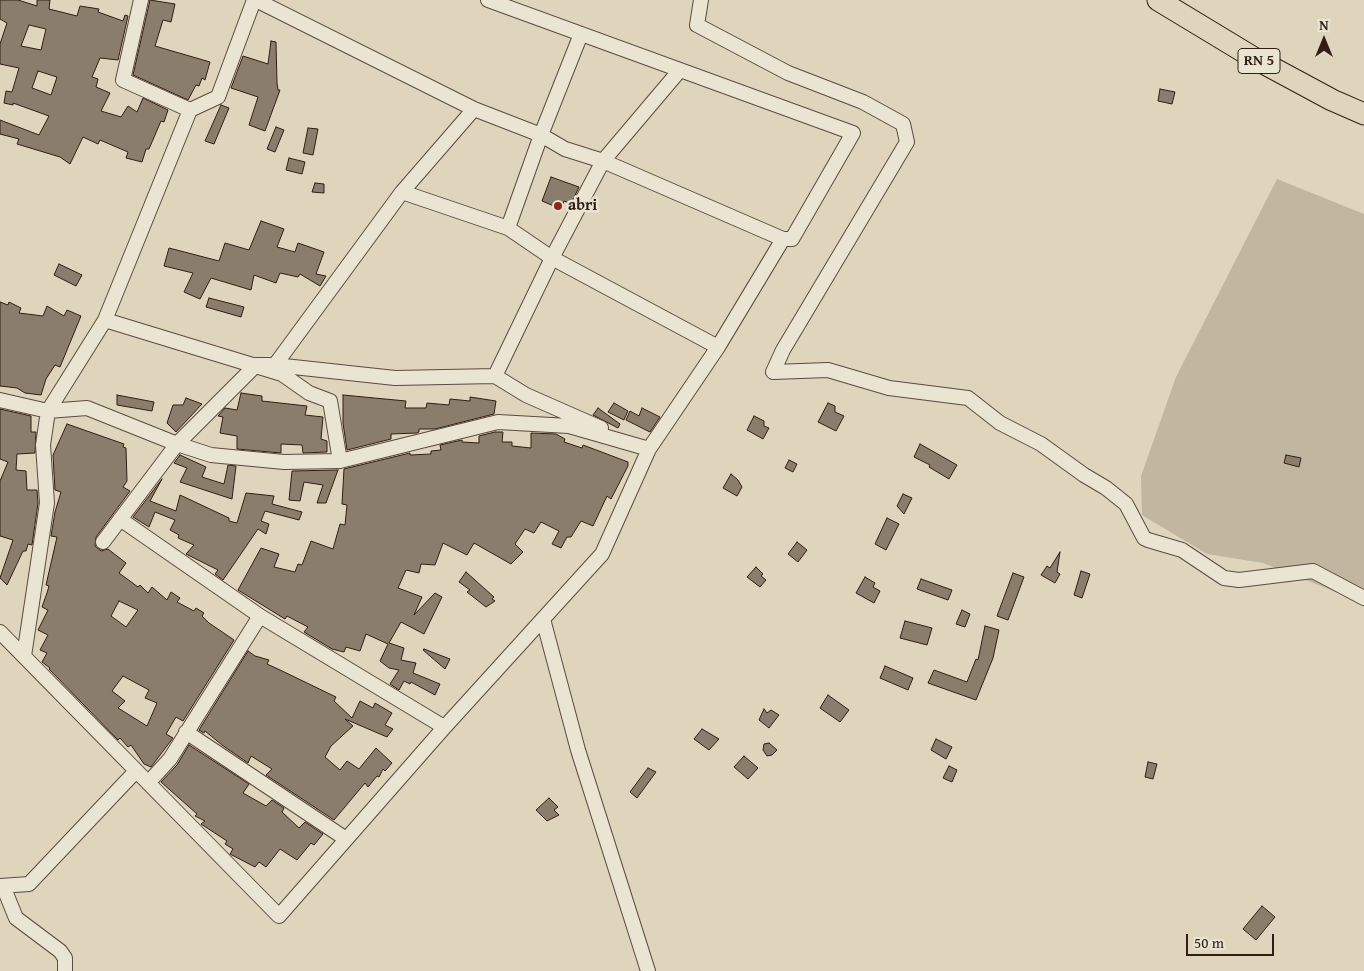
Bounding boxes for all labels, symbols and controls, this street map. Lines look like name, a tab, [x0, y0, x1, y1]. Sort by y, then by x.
north arrow	[1299, 15, 1349, 65]
text: N	[1319, 15, 1329, 35]
road number: RN 5	[1238, 48, 1280, 74]
place label: abri	[568, 196, 597, 216]
marker: abri	[552, 200, 564, 212]
scale bar	[1189, 924, 1276, 956]
text: 50 m	[1194, 932, 1224, 953]

